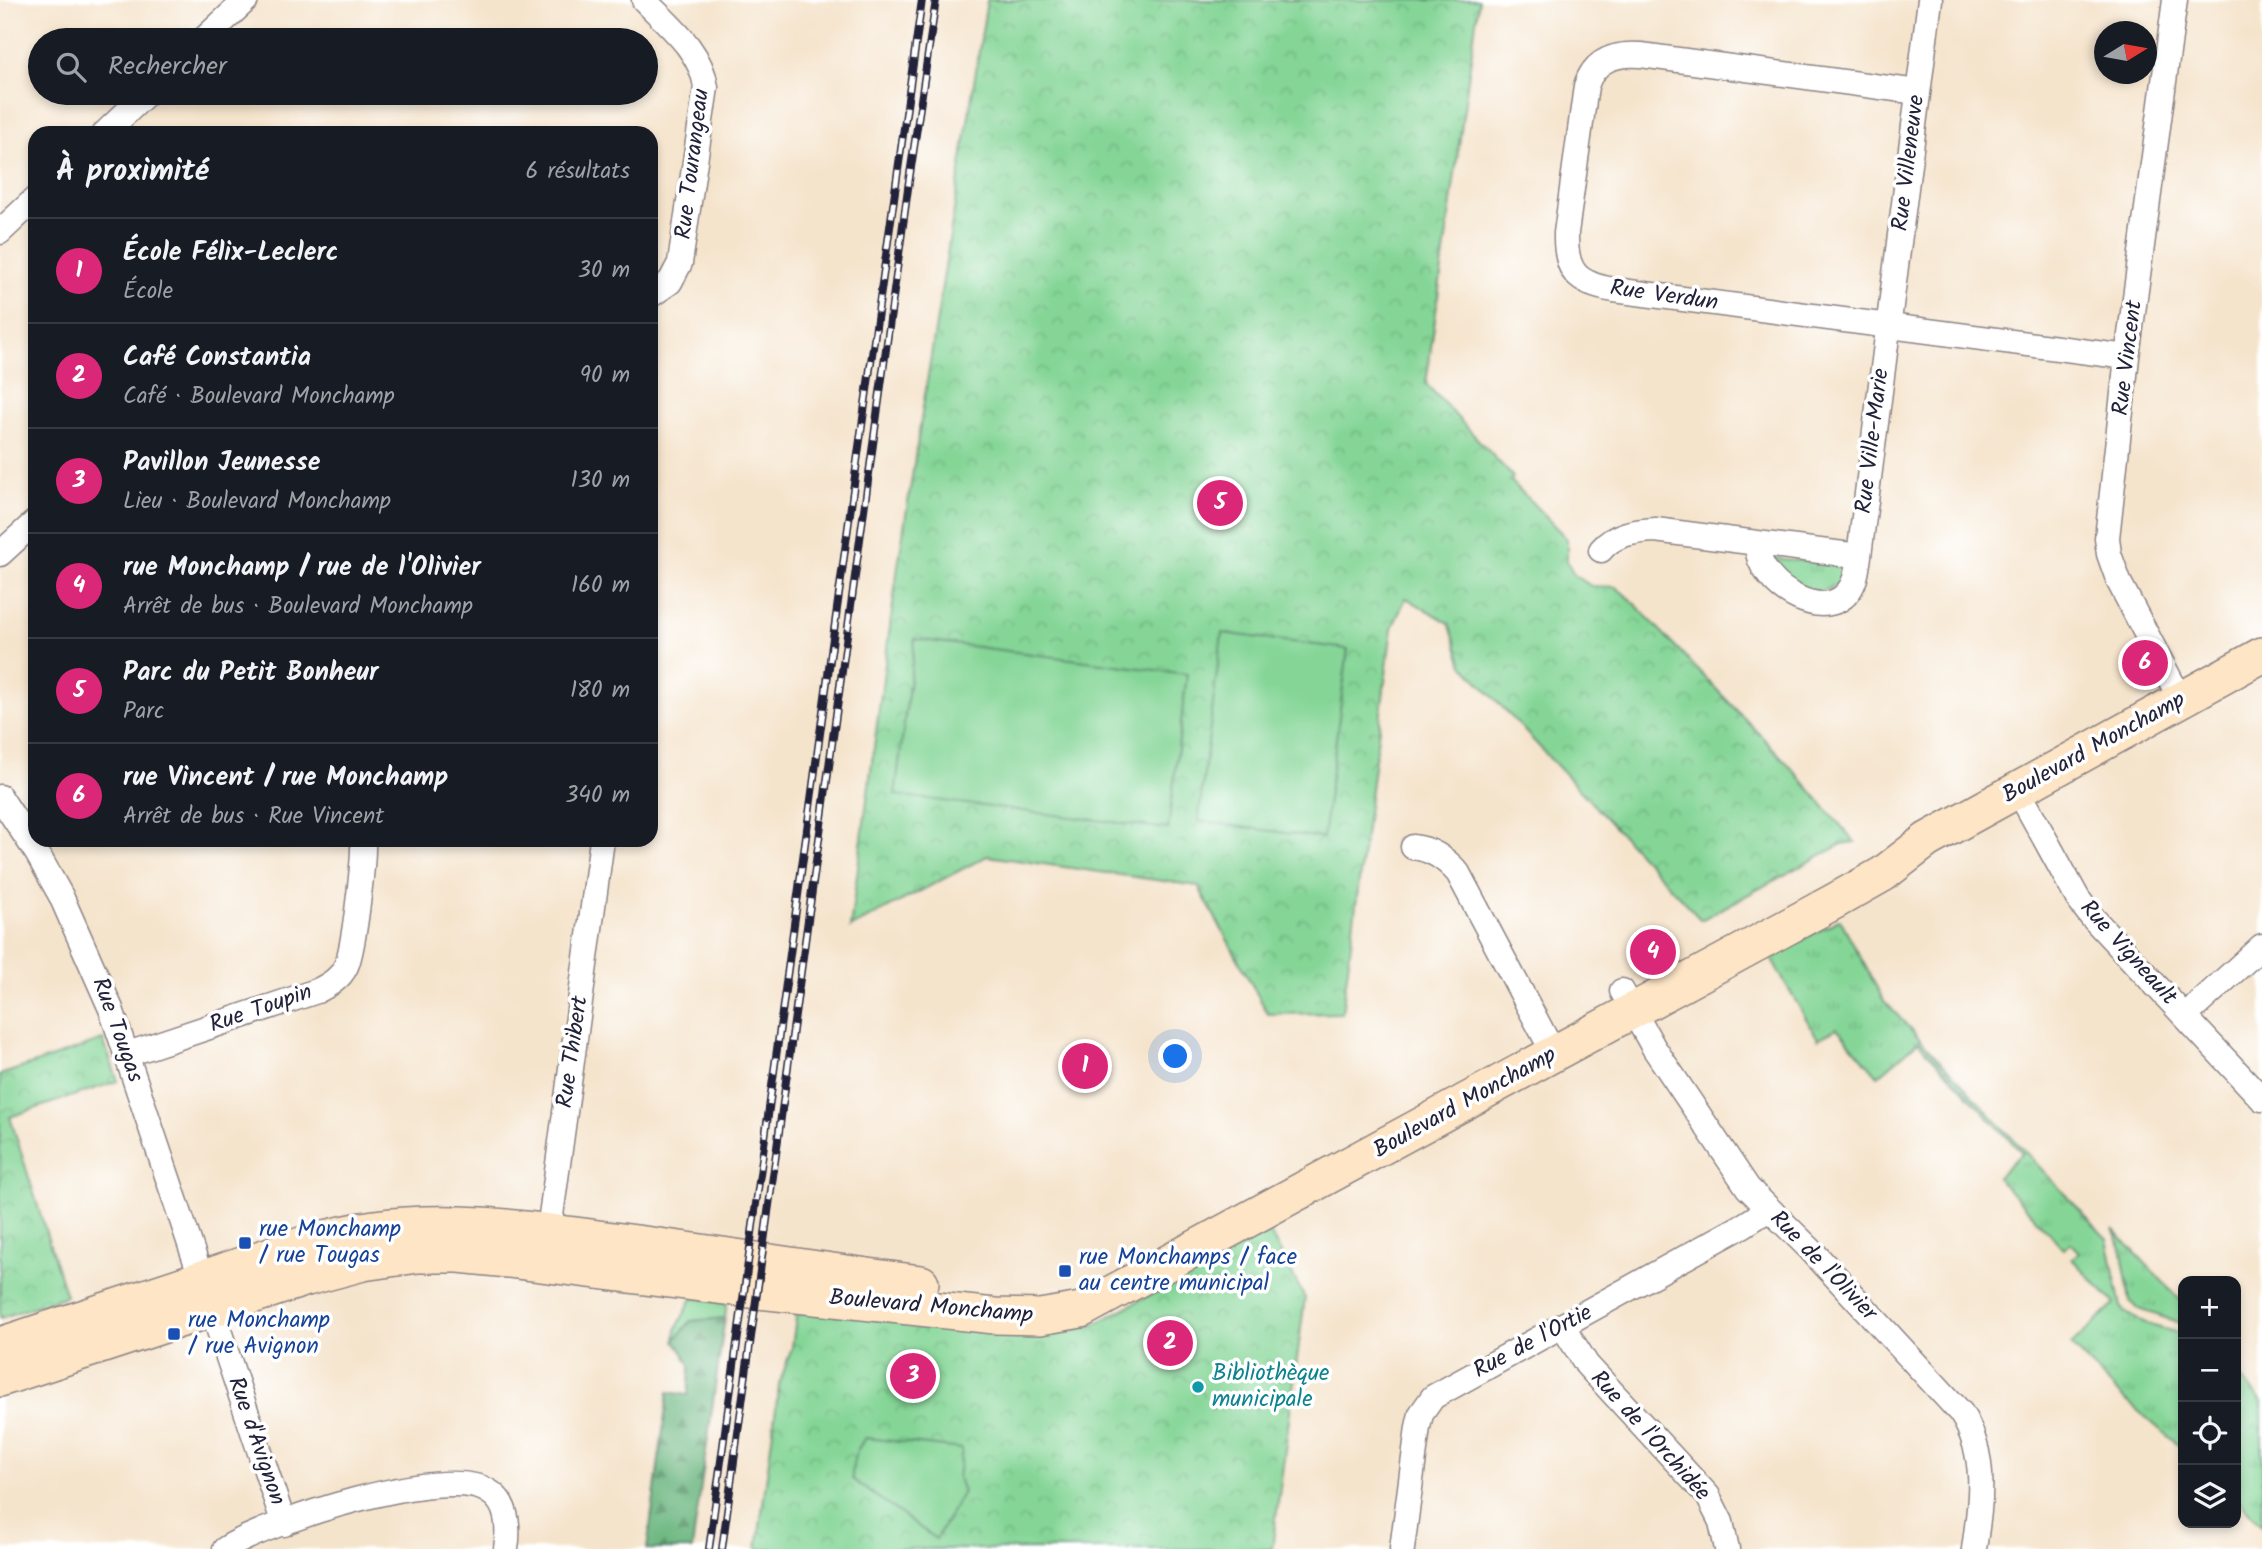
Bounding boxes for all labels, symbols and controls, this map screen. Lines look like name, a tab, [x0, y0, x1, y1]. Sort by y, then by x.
north arrow	[2094, 21, 2157, 84]
search box	[28, 28, 658, 105]
text: Rechercher	[108, 46, 227, 88]
icon: search	[52, 48, 90, 86]
street label: Rue Tourangeau	[666, 87, 720, 241]
street label: Rue Villeneuve	[1883, 93, 1935, 233]
text: À proximité	[56, 148, 209, 196]
text: 6 résultats	[525, 154, 630, 190]
text: École Félix-Leclerc	[123, 232, 339, 274]
text: 1	[76, 253, 82, 289]
text: 30 m	[578, 253, 630, 289]
street label: Rue Verdun	[1607, 271, 1721, 321]
text: École	[123, 274, 173, 310]
street label: Rue Vincent	[2103, 297, 2153, 418]
text: Café Constantia	[123, 337, 311, 379]
text: 2	[72, 358, 86, 394]
text: 90 m	[580, 358, 630, 394]
street label: Rue Ville-Marie	[1846, 366, 1900, 516]
text: Café · Boulevard Monchamp	[123, 379, 395, 415]
text: Pavillon Jeunesse	[123, 442, 320, 484]
text: 3	[73, 463, 85, 499]
text: 130 m	[571, 463, 630, 499]
pin: 5	[1197, 477, 1243, 529]
text: Lieu · Boulevard Monchamp	[123, 484, 391, 520]
text: rue Monchamp / rue de l'Olivier	[123, 547, 481, 589]
text: 4	[73, 568, 85, 604]
text: 160 m	[571, 568, 630, 604]
text: Arrêt de bus · Boulevard Monchamp	[123, 589, 473, 625]
pin: 6	[2122, 637, 2168, 689]
text: Parc du Petit Bonheur	[123, 652, 378, 694]
text: 5	[73, 673, 85, 709]
text: 180 m	[570, 673, 630, 709]
street label: Boulevard Monchamp	[1996, 683, 2192, 813]
text: Parc	[123, 694, 164, 730]
text: rue Vincent / rue Monchamp	[123, 757, 448, 799]
text: 6	[73, 778, 85, 814]
text: 340 m	[565, 778, 630, 814]
text: Arrêt de bus · Rue Vincent	[123, 799, 384, 835]
street label: Rue Vigneault	[2071, 892, 2186, 1015]
pin: 4	[1630, 926, 1676, 978]
street label: Rue Tougas	[81, 972, 153, 1088]
street label: Rue Toupin	[205, 975, 317, 1043]
street label: Rue Thibert	[547, 992, 599, 1111]
street label: Boulevard Monchamp	[1367, 1038, 1563, 1168]
your location	[1158, 1039, 1192, 1073]
pin: 1	[1062, 1040, 1108, 1092]
street label: Rue de l'Olivier	[1761, 1202, 1886, 1331]
place label: rue Monchamp / rue Tougas	[259, 1212, 401, 1274]
marker: rue Monchamp / rue Tougas	[237, 1235, 253, 1251]
place label: rue Monchamps / face au centre municipal	[1079, 1240, 1297, 1302]
marker: rue Monchamps / face au centre municipal	[1057, 1263, 1073, 1279]
map controls	[2178, 1276, 2241, 1528]
button: +	[2178, 1276, 2241, 1339]
street label: Boulevard Monchamp	[828, 1280, 1034, 1334]
street label: Rue de l'Ortie	[1467, 1295, 1599, 1389]
place label: rue Monchamp / rue Avignon	[188, 1303, 330, 1365]
pin: 2	[1147, 1317, 1193, 1369]
marker: rue Monchamp / rue Avignon	[166, 1326, 182, 1342]
button: −	[2178, 1339, 2241, 1402]
pin: 3	[890, 1350, 936, 1402]
place label: Bibliothèque municipale	[1212, 1356, 1329, 1418]
street label: Rue de l'Orchidée	[1581, 1362, 1719, 1510]
street label: Rue d'Avignon	[217, 1372, 295, 1510]
marker: Bibliothèque municipale	[1190, 1379, 1206, 1395]
button: locate	[2178, 1402, 2241, 1465]
button: layers	[2178, 1465, 2241, 1528]

